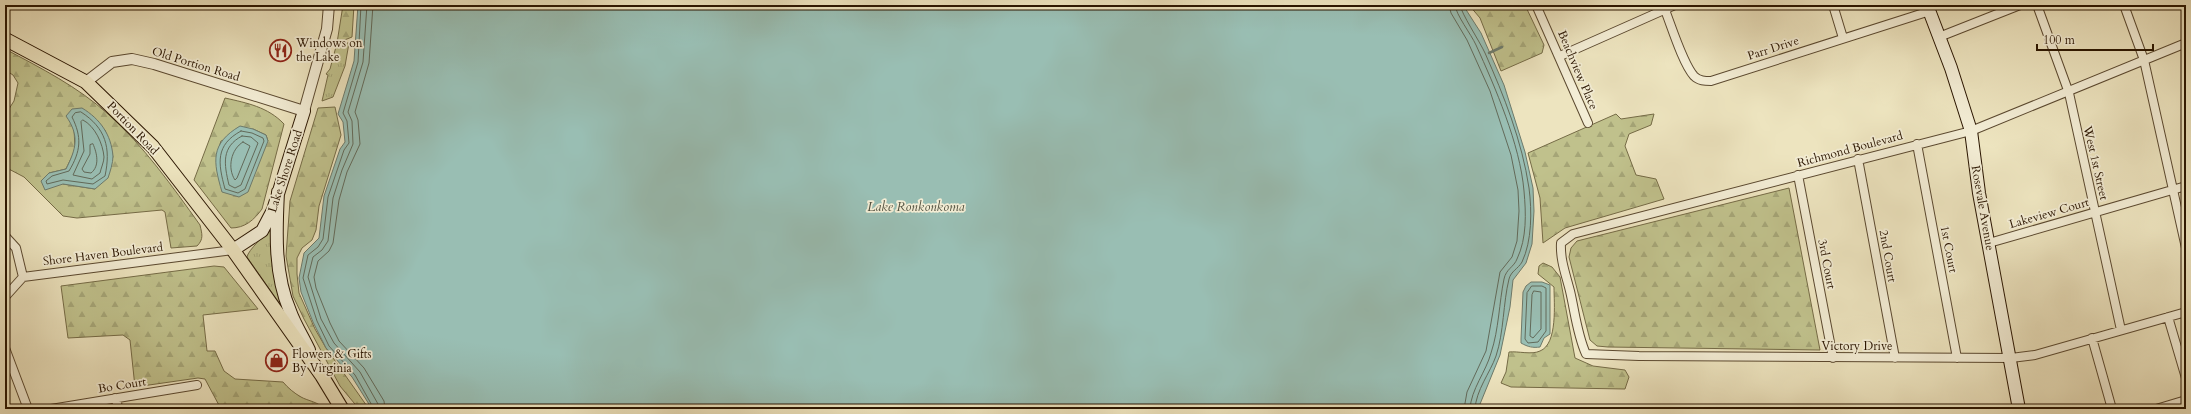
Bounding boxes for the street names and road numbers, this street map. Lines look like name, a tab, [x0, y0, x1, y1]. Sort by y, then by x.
street label: Beachview Place	[1554, 28, 1602, 112]
street label: Parr Drive	[1745, 32, 1801, 64]
street label: Old Portion Road	[150, 43, 242, 85]
street label: Portion Road	[104, 98, 163, 158]
street label: West 1st Street	[2079, 123, 2112, 202]
street label: Lake Shore Road	[264, 127, 306, 214]
street label: Richmond Boulevard	[1795, 127, 1905, 171]
street label: Rosevale Avenue	[1968, 164, 1998, 252]
street label: Lakeview Court	[2007, 194, 2091, 232]
street label: 1st Court	[1937, 224, 1961, 274]
street label: 2nd Court	[1876, 229, 1901, 284]
street label: 3rd Court	[1814, 238, 1840, 291]
street label: Shore Haven Boulevard	[42, 239, 164, 269]
street label: Victory Drive	[1822, 338, 1892, 354]
street label: Bo Court	[97, 373, 147, 397]

